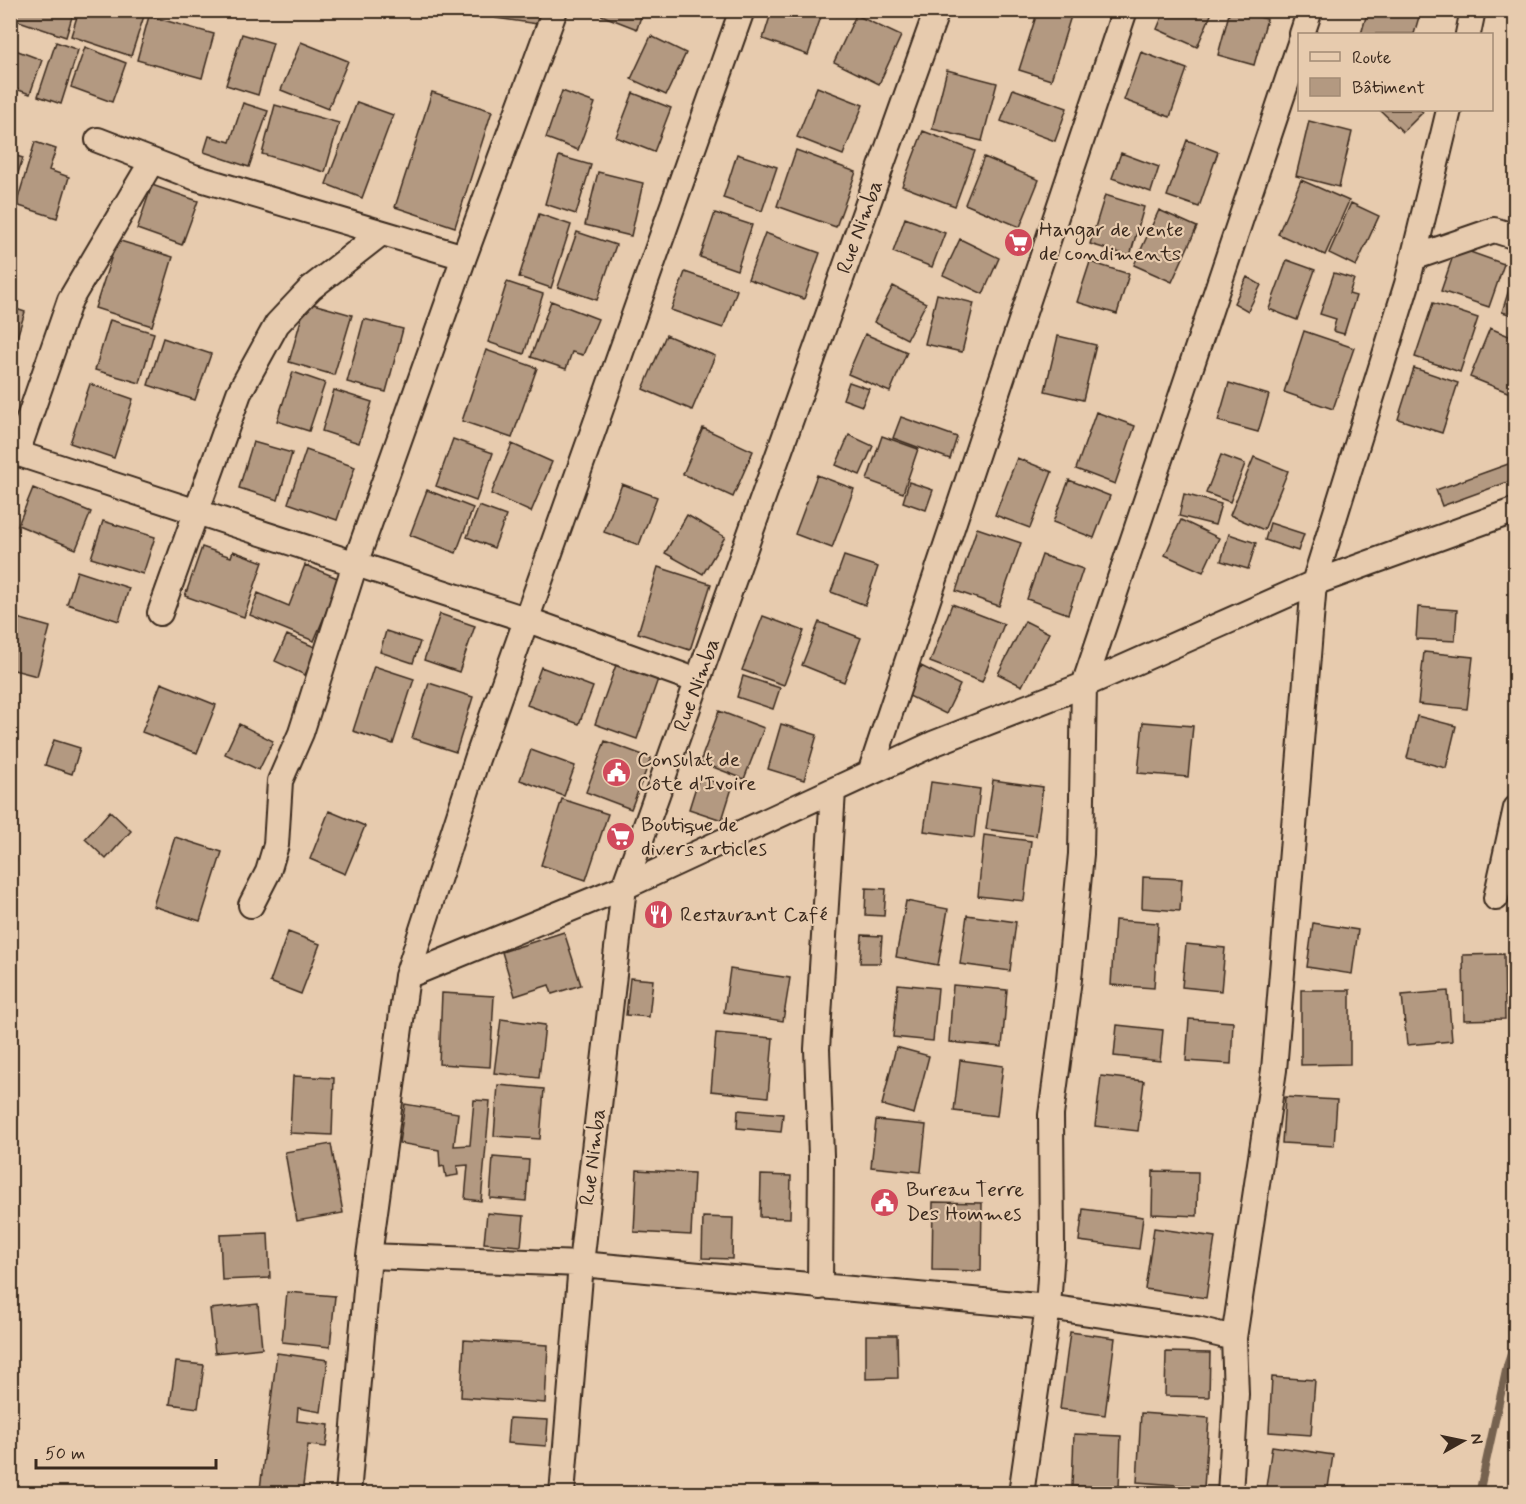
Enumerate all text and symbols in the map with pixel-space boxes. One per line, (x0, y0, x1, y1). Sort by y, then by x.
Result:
legend (1298, 33, 1493, 111)
text: Route (1352, 46, 1391, 70)
text: Bâtiment (1352, 76, 1425, 100)
street label: Rue Nimba (830, 176, 890, 278)
place label: Hangar de vente de condiments (1039, 216, 1184, 268)
supermarket icon: Hangar de vente de condiments (1002, 226, 1034, 258)
street label: Rue Nimba (667, 634, 727, 736)
place label: Consulat de Côte d'Ivoire (637, 746, 756, 798)
public building icon: Consulat de Côte d'Ivoire (600, 756, 632, 788)
place label: Boutique de divers articles (641, 811, 767, 863)
supermarket icon: Boutique de divers articles (604, 821, 636, 853)
restaurant icon: Restaurant Café (643, 899, 675, 931)
place label: Restaurant Café (680, 901, 828, 929)
street label: Rue Nimba (573, 1107, 613, 1207)
place label: Bureau Terre Des Hommes (906, 1176, 1024, 1228)
public building icon: Bureau Terre Des Hommes (869, 1186, 901, 1218)
north arrow (1433, 1411, 1493, 1471)
scale bar (36, 1432, 216, 1470)
text: N (1465, 1432, 1488, 1446)
text: 50 m (45, 1442, 85, 1466)

